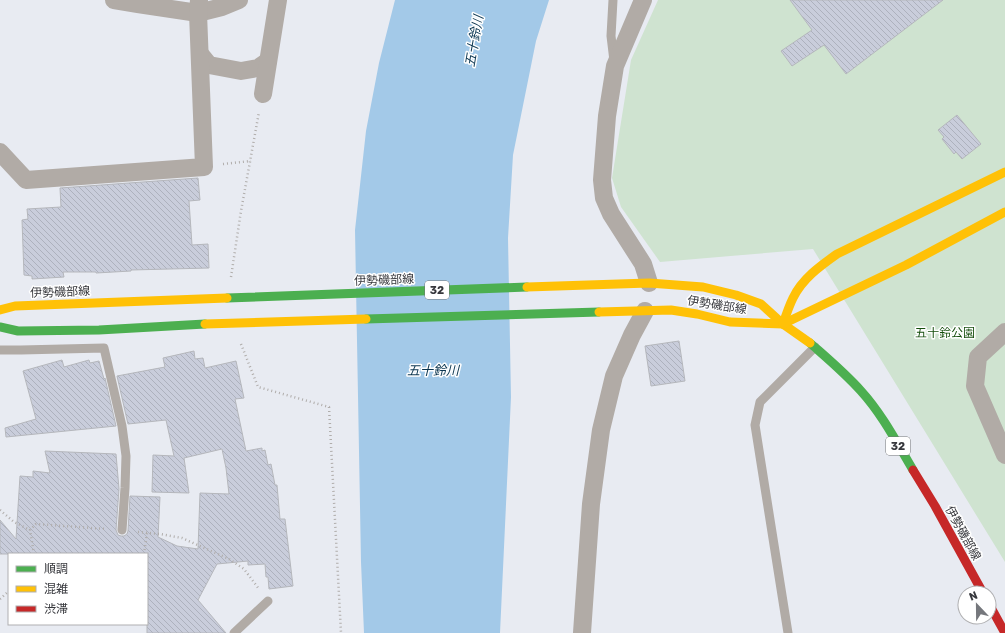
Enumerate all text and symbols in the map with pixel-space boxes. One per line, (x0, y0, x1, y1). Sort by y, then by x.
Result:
water label: 五十鈴川 (462, 12, 486, 68)
street label: 伊勢磯部線 (354, 272, 414, 288)
road number: 32 (425, 281, 449, 299)
street label: 伊勢磯部線 (30, 284, 90, 300)
street label: 伊勢磯部線 (686, 293, 748, 317)
park label: 五十鈴公園 (915, 326, 975, 340)
water label: 五十鈴川 (407, 363, 461, 378)
road number: 32 (886, 437, 910, 455)
street label: 伊勢磯部線 (942, 503, 984, 563)
legend (8, 553, 148, 625)
text: 順調 (44, 562, 68, 576)
text: 混雑 (44, 582, 68, 596)
north arrow (957, 585, 997, 625)
text: N (967, 589, 980, 604)
text: 渋滞 (44, 602, 68, 616)

